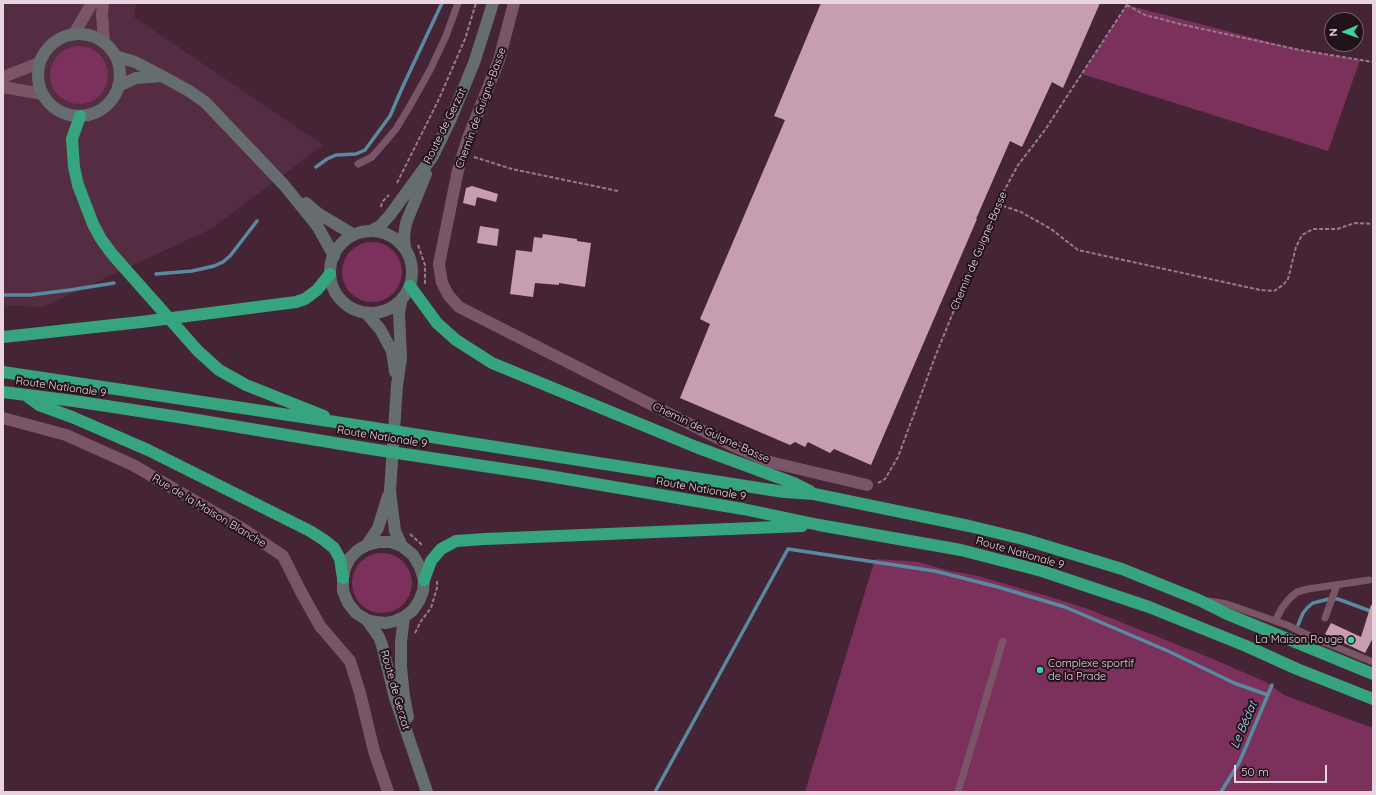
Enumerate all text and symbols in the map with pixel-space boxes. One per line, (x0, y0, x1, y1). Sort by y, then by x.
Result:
north arrow (1324, 12, 1364, 52)
text: N (1326, 28, 1340, 37)
street label: Chemin de Guigne-Basse (453, 46, 509, 170)
street label: Route de Gerzat (421, 86, 469, 166)
street label: Chemin de Guigne-Basse (948, 190, 1010, 312)
street label: Route Nationale 9 (15, 374, 107, 400)
street label: Chemin de Guigne-Basse (650, 400, 772, 466)
street label: Route Nationale 9 (336, 423, 428, 451)
street label: Rue de la Maison Blanche (149, 472, 269, 550)
street label: Route Nationale 9 (655, 475, 747, 503)
street label: Route Nationale 9 (974, 534, 1066, 572)
place label: La Maison Rouge (1255, 633, 1343, 647)
marker: La Maison Rouge (1346, 635, 1356, 645)
street label: Route de Gerzat (377, 648, 413, 732)
place label: Complexe sportif de la Prade (1048, 657, 1134, 683)
marker: Complexe sportif de la Prade (1035, 665, 1045, 675)
water label: Le Bédat (1228, 699, 1260, 751)
scale bar (1236, 757, 1329, 783)
text: 50 m (1241, 764, 1269, 779)

